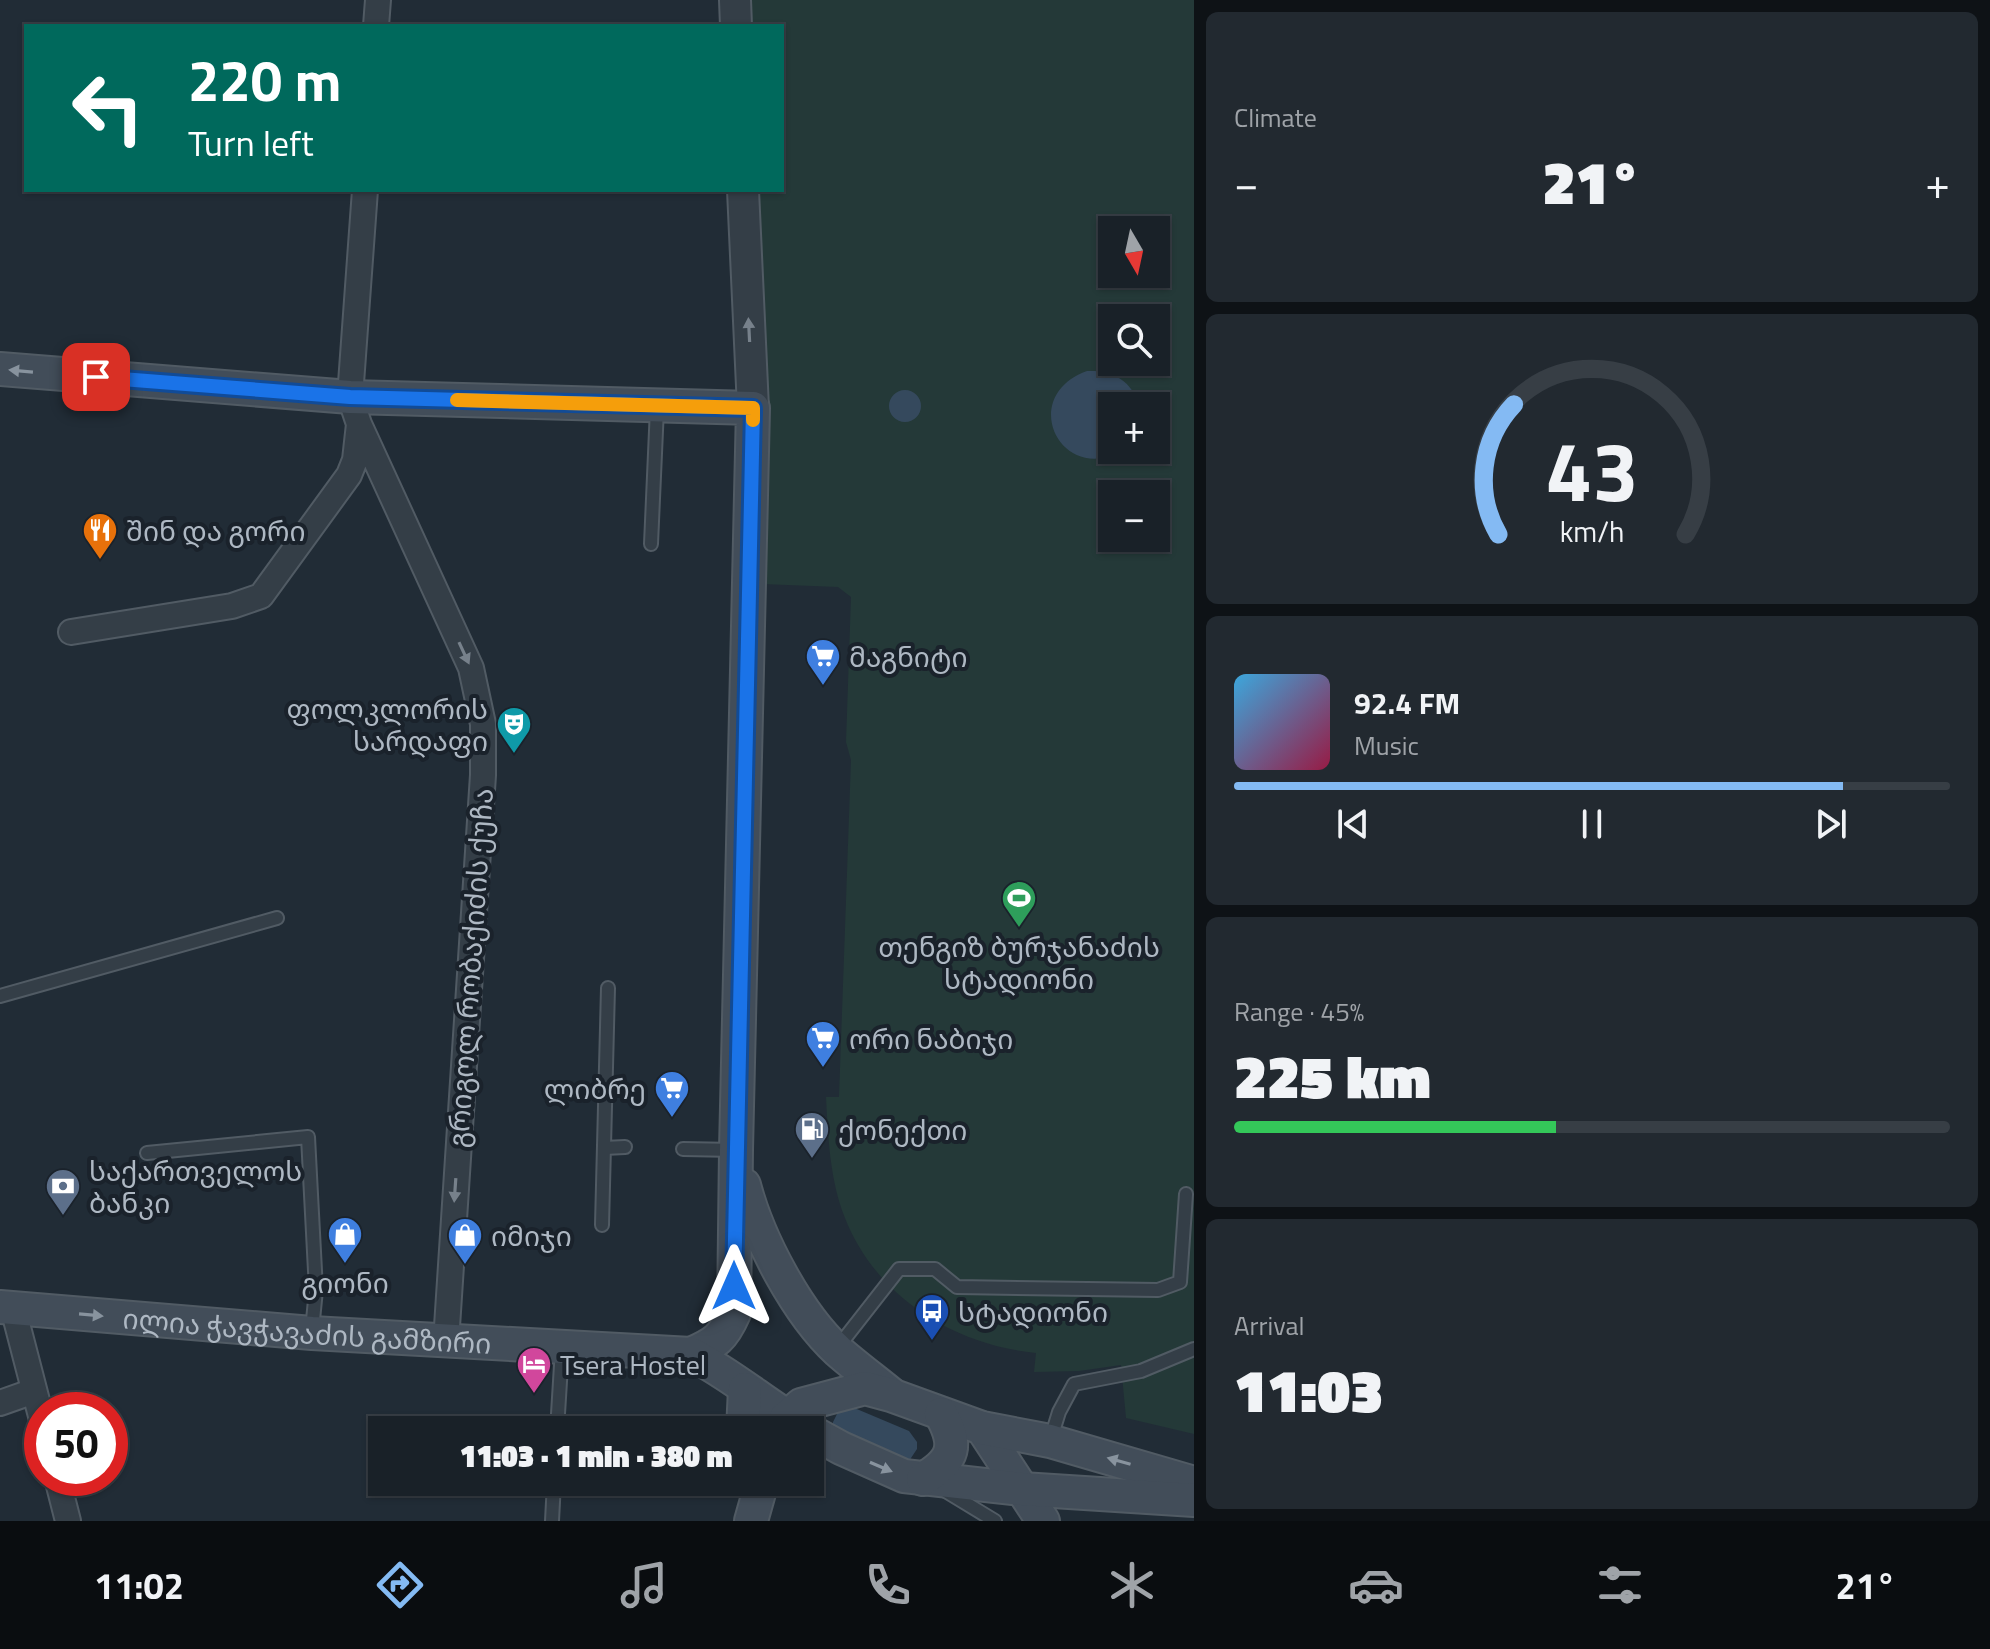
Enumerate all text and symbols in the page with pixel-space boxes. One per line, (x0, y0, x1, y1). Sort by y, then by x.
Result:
text: 220 m (188, 38, 341, 123)
icon: left (56, 56, 160, 160)
text: Climate (1234, 98, 1317, 137)
text: Turn left (188, 115, 314, 170)
text: 21° (1543, 136, 1642, 227)
text: − (1234, 149, 1259, 216)
text: + (1925, 149, 1950, 216)
north arrow (1098, 216, 1170, 288)
map controls (1098, 216, 1170, 552)
button: search (1098, 304, 1170, 376)
one-way arrow (743, 317, 756, 342)
pin (62, 343, 130, 411)
icon: arrive (74, 355, 118, 399)
one-way arrow (8, 364, 33, 377)
button: + (1098, 392, 1170, 464)
text: 43 (1545, 406, 1639, 532)
button: − (1098, 480, 1170, 552)
place label: შინ და გორი (126, 509, 305, 552)
text: km/h (1560, 510, 1624, 553)
restaurant icon: შინ და გორი (81, 511, 119, 561)
place label: მაგნიტი (849, 635, 967, 678)
supermarket icon: მაგნიტი (804, 637, 842, 687)
one-way arrow (457, 642, 471, 665)
text: 92.4 FM (1354, 680, 1460, 726)
place label: ფოლკლორის სარდაფი (287, 687, 488, 762)
theatre icon: ფოლკლორის სარდაფი (495, 705, 533, 755)
text: Music (1354, 726, 1419, 765)
street label: გრიგოლ რობაქიძის ქუჩა (436, 787, 504, 1149)
icon: previous (1331, 802, 1375, 846)
icon: pause (1570, 802, 1614, 846)
icon: next (1809, 802, 1853, 846)
sports icon: თენგიზ ბურჯანაძის სტადიონი (1000, 879, 1038, 929)
place label: თენგიზ ბურჯანაძის სტადიონი (878, 925, 1160, 1000)
text: Range · 45% (1234, 992, 1364, 1031)
place label: ორი ნაბიჯი (849, 1017, 1013, 1060)
supermarket icon: ორი ნაბიჯი (804, 1019, 842, 1069)
text: 225 km (1234, 1030, 1431, 1121)
place label: ლიბრე (544, 1067, 646, 1110)
supermarket icon: ლიბრე (653, 1069, 691, 1119)
place label: ქონექთი (838, 1108, 967, 1151)
fuel station icon: ქონექთი (793, 1110, 831, 1160)
place label: საქართველოს ბანკი (89, 1149, 302, 1224)
bank icon: საქართველოს ბანკი (44, 1167, 82, 1217)
one-way arrow (448, 1178, 461, 1203)
place label: იმიჯი (491, 1214, 572, 1257)
shop icon: გიონი (326, 1215, 364, 1265)
shop icon: იმიჯი (446, 1216, 484, 1266)
position arrow (692, 1244, 776, 1328)
place label: გიონი (301, 1261, 389, 1304)
place label: სტადიონი (958, 1290, 1108, 1333)
bus stop icon: სტადიონი (913, 1292, 951, 1342)
street label: ილია ჭავჭავაძის გამზირი (121, 1296, 493, 1364)
text: Arrival (1234, 1306, 1305, 1345)
one-way arrow (78, 1309, 103, 1322)
place label: Tsera Hostel (560, 1343, 706, 1386)
text: 11:03 (1234, 1344, 1383, 1435)
hotel icon: Tsera Hostel (515, 1345, 553, 1395)
speed limit sign: 50 (24, 1392, 128, 1496)
text: 11:03 · 1 min · 380 m (460, 1433, 732, 1479)
one-way arrow (1107, 1455, 1132, 1467)
one-way arrow (870, 1460, 893, 1473)
icon: directions (372, 1557, 428, 1613)
icon: music (616, 1557, 672, 1613)
icon: phone (860, 1557, 916, 1613)
icon: climate (1104, 1557, 1160, 1613)
icon: car (1348, 1557, 1404, 1613)
icon: filters (1592, 1557, 1648, 1613)
text: 11:02 (94, 1558, 184, 1613)
text: 21° (1836, 1558, 1896, 1613)

